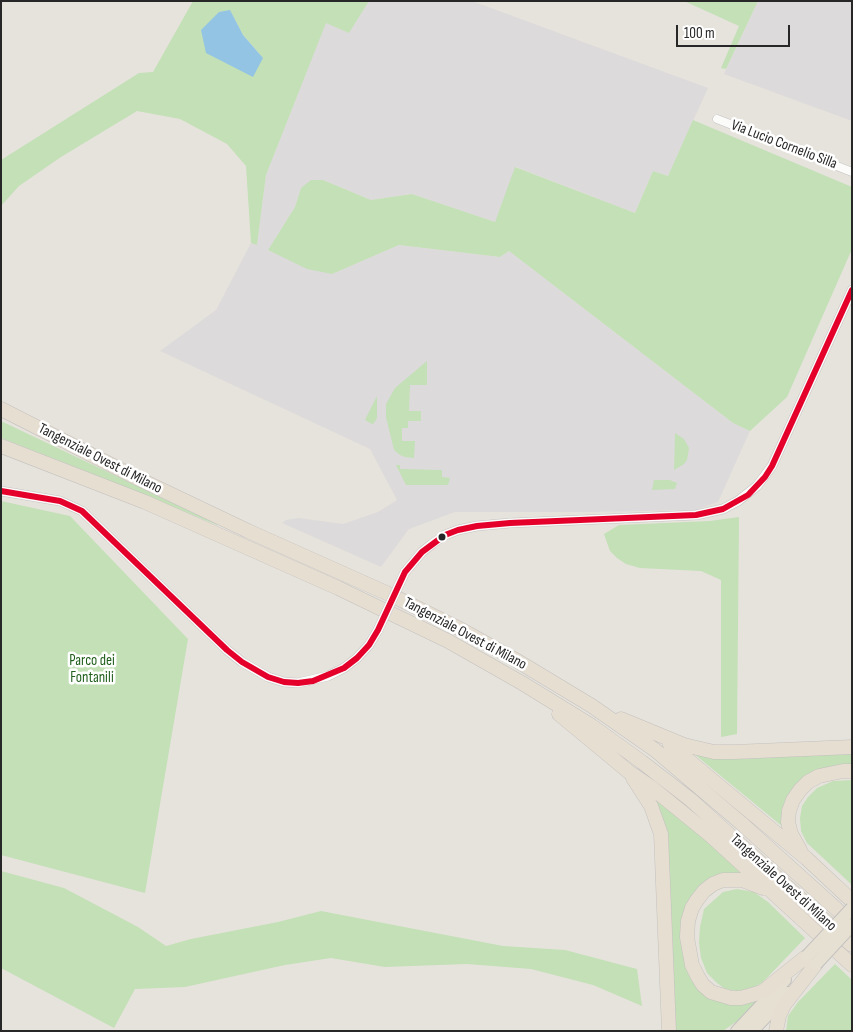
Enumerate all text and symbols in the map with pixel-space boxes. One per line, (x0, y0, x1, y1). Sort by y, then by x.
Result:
scale bar (678, 15, 792, 47)
text: 100 m (684, 24, 715, 43)
street label: Via Lucio Cornelio Silla (728, 117, 840, 173)
street label: Tangenziale Ovest di Milano (35, 420, 165, 498)
unlabelled marker (437, 532, 447, 542)
street label: Tangenziale Ovest di Milano (400, 594, 530, 674)
park label: Parco dei Fontanili (69, 652, 115, 687)
street label: Tangenziale Ovest di Milano (726, 831, 840, 935)

